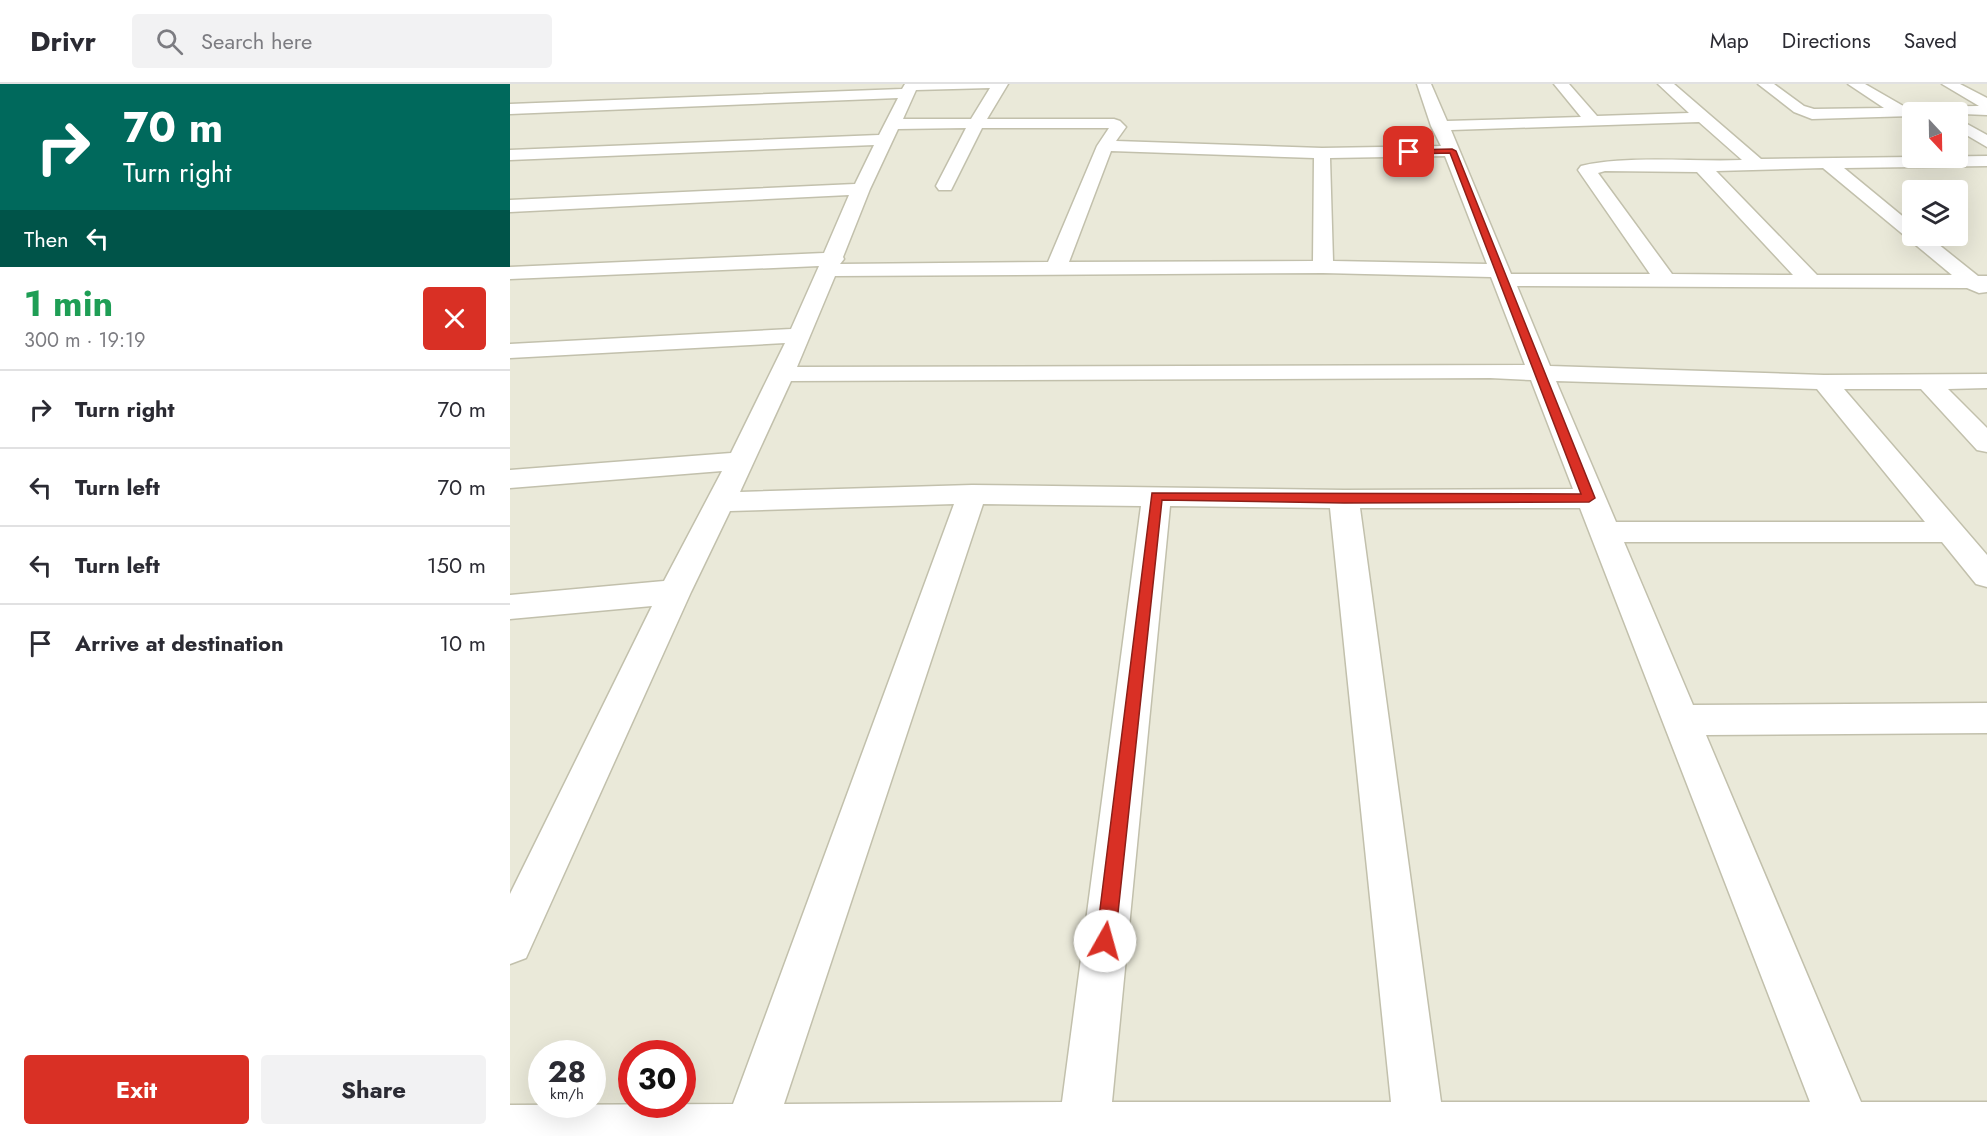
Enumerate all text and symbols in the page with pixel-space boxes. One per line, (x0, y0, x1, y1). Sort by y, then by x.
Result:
search box (132, 14, 552, 68)
text: Drivr (30, 21, 96, 62)
icon: search (153, 25, 186, 58)
text: Search here (201, 25, 312, 57)
text: Map (1710, 26, 1749, 56)
text: Directions (1782, 26, 1871, 56)
text: Saved (1904, 26, 1957, 56)
text: 70 m (123, 97, 223, 158)
north arrow (1902, 102, 1968, 168)
map controls (1902, 102, 1968, 246)
icon: right (24, 108, 102, 186)
pin (1383, 126, 1434, 177)
icon: arrive (1392, 135, 1425, 168)
text: Turn right (123, 153, 231, 192)
button: layers (1902, 180, 1968, 246)
icon: left (81, 222, 114, 255)
text: Then (24, 223, 69, 255)
text: 1 min (24, 277, 113, 329)
button: close (423, 287, 486, 350)
text: 300 m · 19:19 (24, 326, 146, 355)
icon: right (24, 393, 57, 426)
text: Turn right (75, 393, 175, 425)
text: 70 m (437, 393, 486, 425)
icon: left (24, 471, 57, 504)
text: Turn left (75, 471, 160, 503)
text: 70 m (437, 471, 486, 503)
icon: left (24, 549, 57, 582)
text: Turn left (75, 549, 160, 581)
text: 150 m (427, 549, 486, 581)
icon: arrive (24, 627, 57, 660)
text: Arrive at destination (75, 627, 284, 659)
text: 10 m (439, 627, 486, 659)
position arrow (1073, 909, 1137, 973)
speed limit sign: 30 (618, 1040, 696, 1118)
text: 28 (548, 1050, 586, 1093)
button: Exit (24, 1055, 249, 1124)
button: Share (261, 1055, 486, 1124)
text: km/h (550, 1083, 584, 1105)

